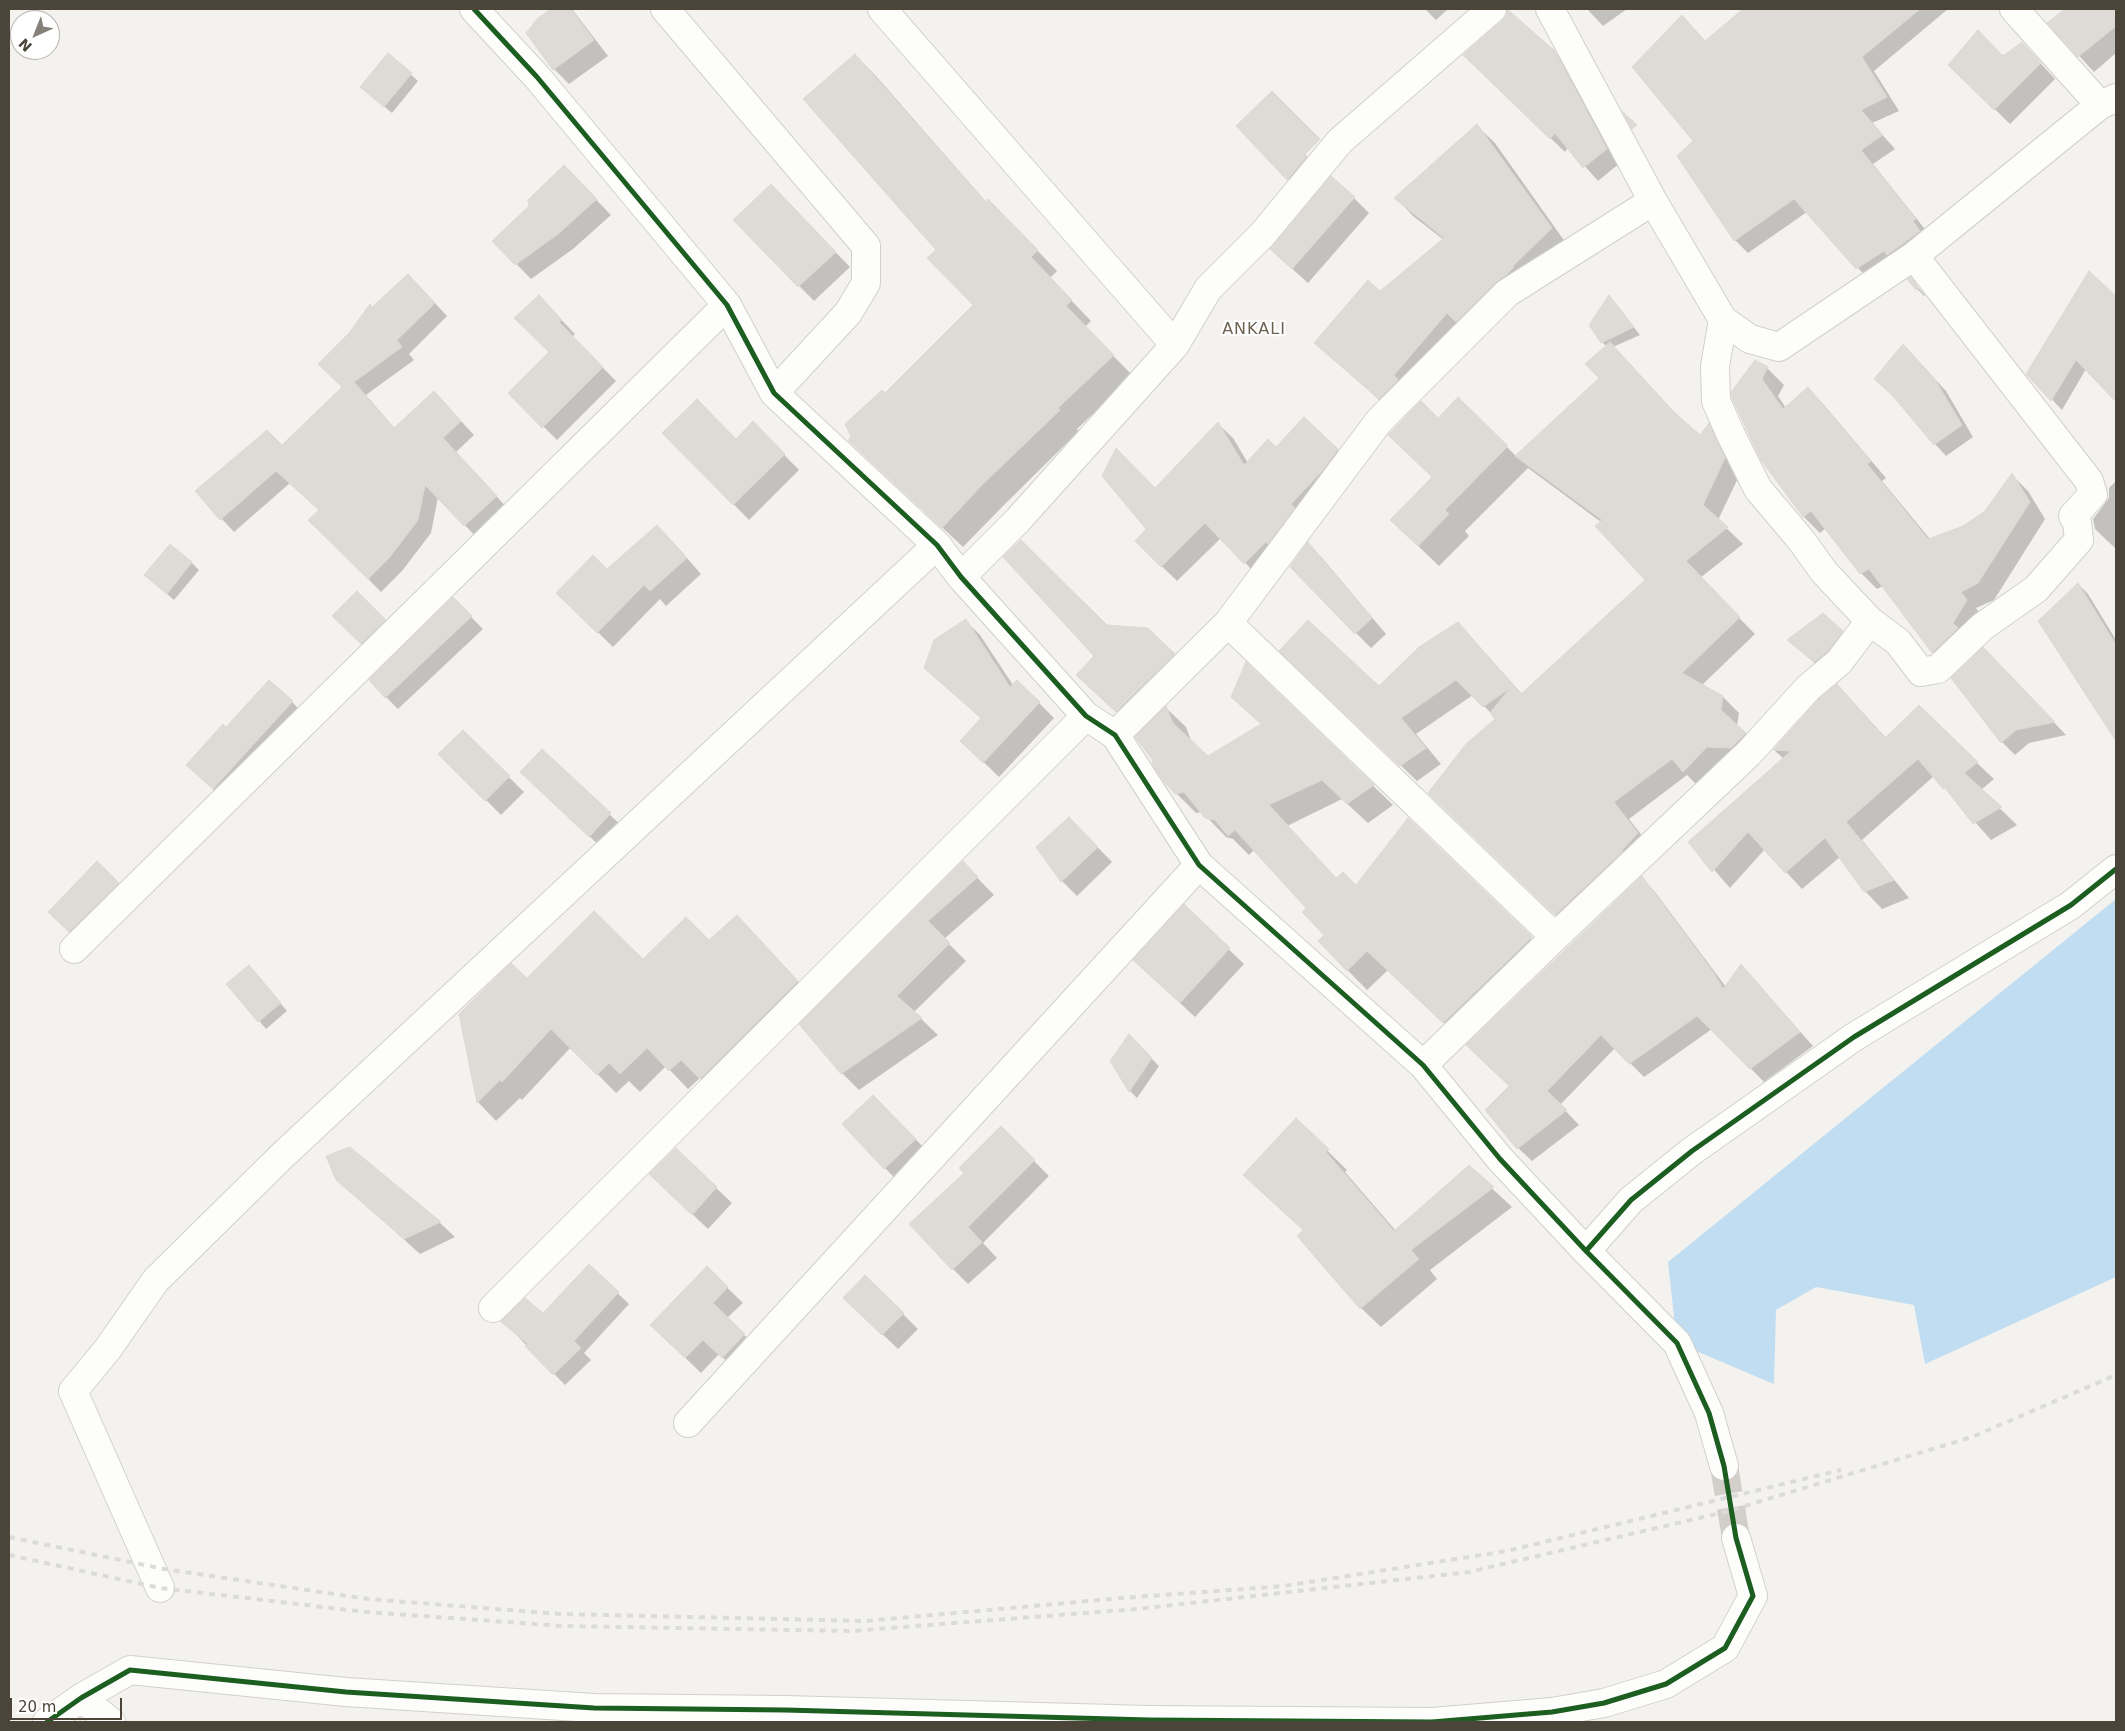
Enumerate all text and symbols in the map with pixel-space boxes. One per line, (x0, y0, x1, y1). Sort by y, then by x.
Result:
north arrow (10, 10, 60, 60)
text: N (16, 35, 35, 55)
district label: ANKALI (1221, 320, 1287, 340)
scale bar (12, 1688, 125, 1720)
text: 20 m (18, 1698, 56, 1716)

